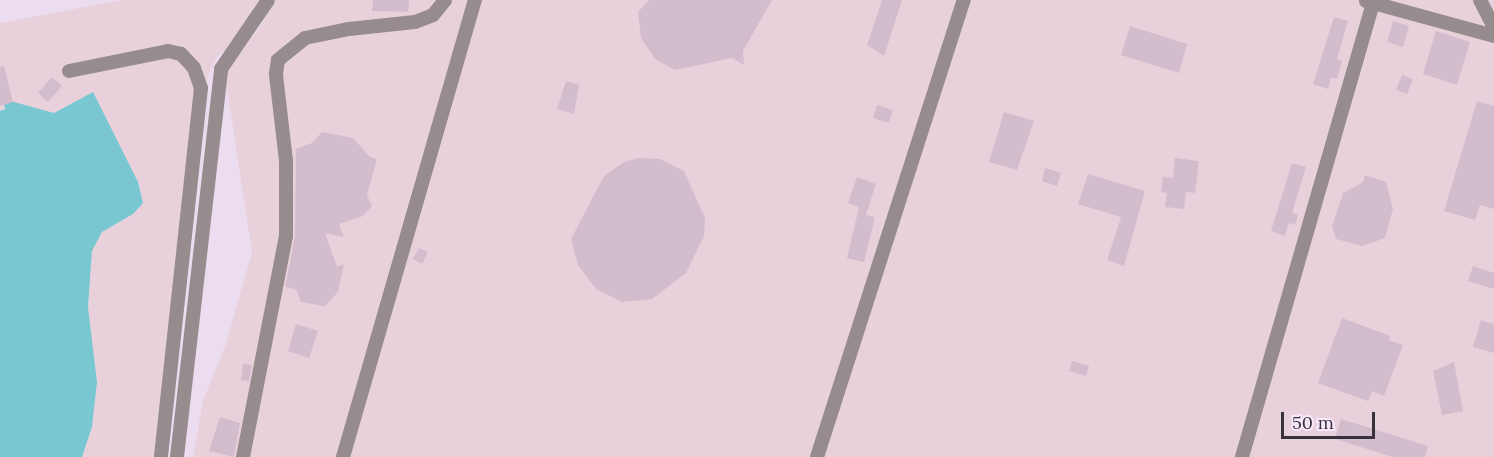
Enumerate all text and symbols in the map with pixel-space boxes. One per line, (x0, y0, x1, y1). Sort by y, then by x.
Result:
scale bar (1284, 400, 1378, 438)
text: 50 m (1292, 411, 1334, 434)

